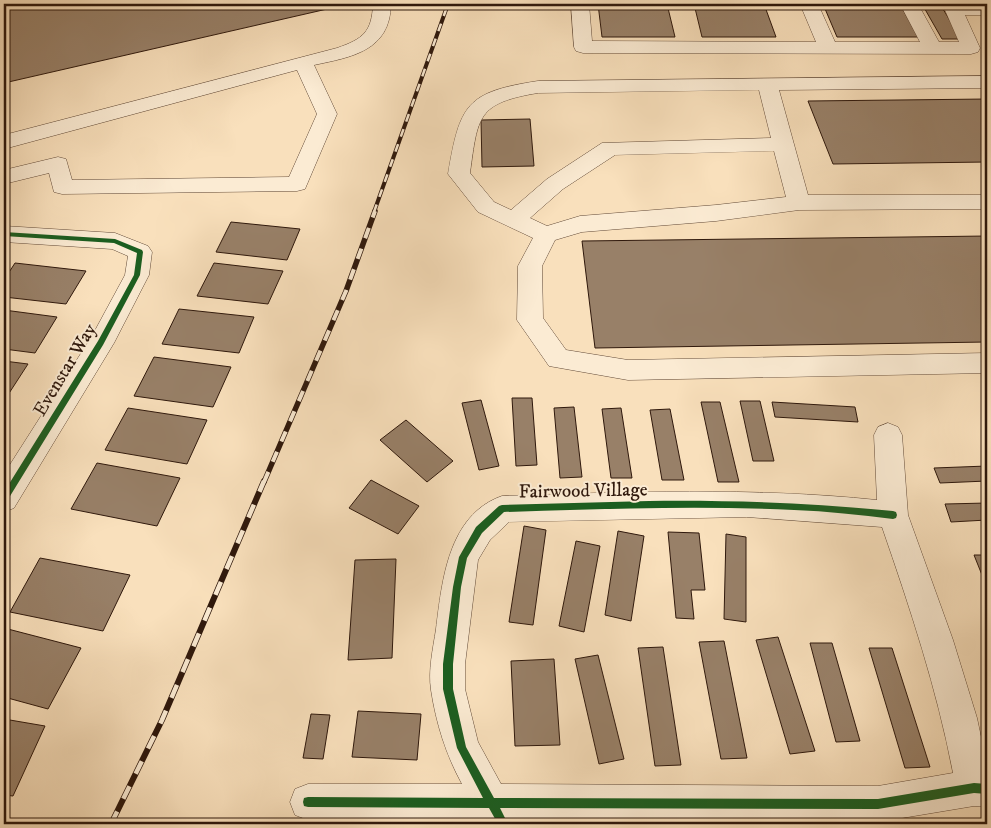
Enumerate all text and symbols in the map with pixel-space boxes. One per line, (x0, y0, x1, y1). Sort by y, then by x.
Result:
street label: Evenstar Way (28, 319, 102, 421)
street label: Fairwood Village (518, 478, 648, 504)

